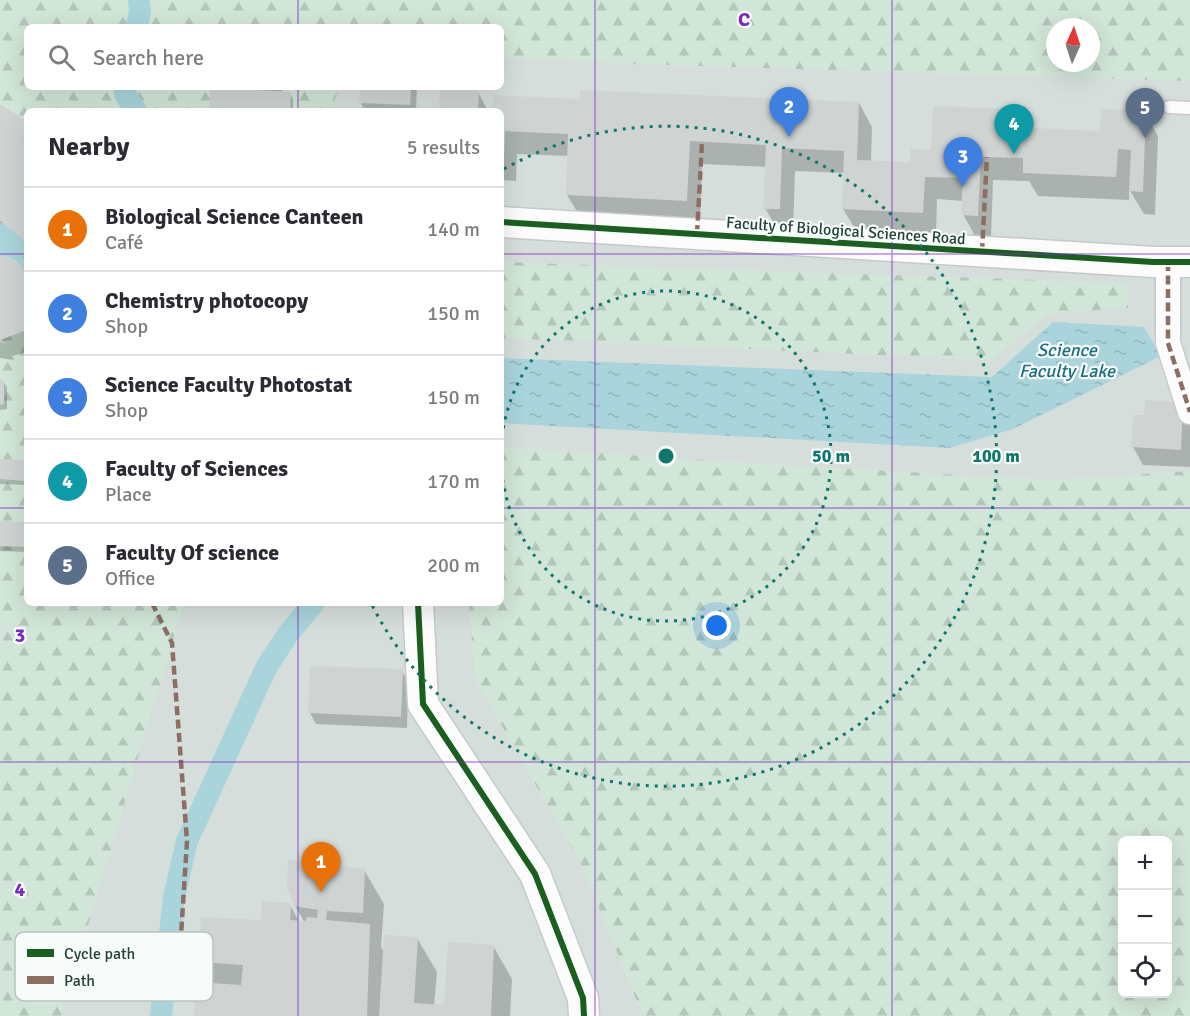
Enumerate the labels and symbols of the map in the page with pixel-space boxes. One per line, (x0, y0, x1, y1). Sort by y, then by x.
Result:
text: C (738, 7, 750, 32)
north arrow (1046, 18, 1100, 72)
pin: 2 (770, 88, 808, 137)
pin: 5 (1126, 88, 1164, 138)
pin: 4 (994, 104, 1034, 154)
pin: 3 (944, 138, 982, 187)
street label: Faculty of Biological Sciences Road (726, 213, 966, 249)
water label: Science Faculty Lake (1019, 339, 1116, 382)
text: 50 m (812, 445, 850, 467)
text: 100 m (972, 445, 1020, 467)
centre of rings (656, 446, 676, 466)
your location (702, 611, 731, 640)
text: 3 (15, 623, 25, 648)
pin: 1 (302, 842, 340, 892)
text: 4 (15, 877, 26, 902)
legend (15, 932, 213, 1001)
text: Cycle path (64, 944, 135, 964)
text: Path (64, 971, 95, 991)

